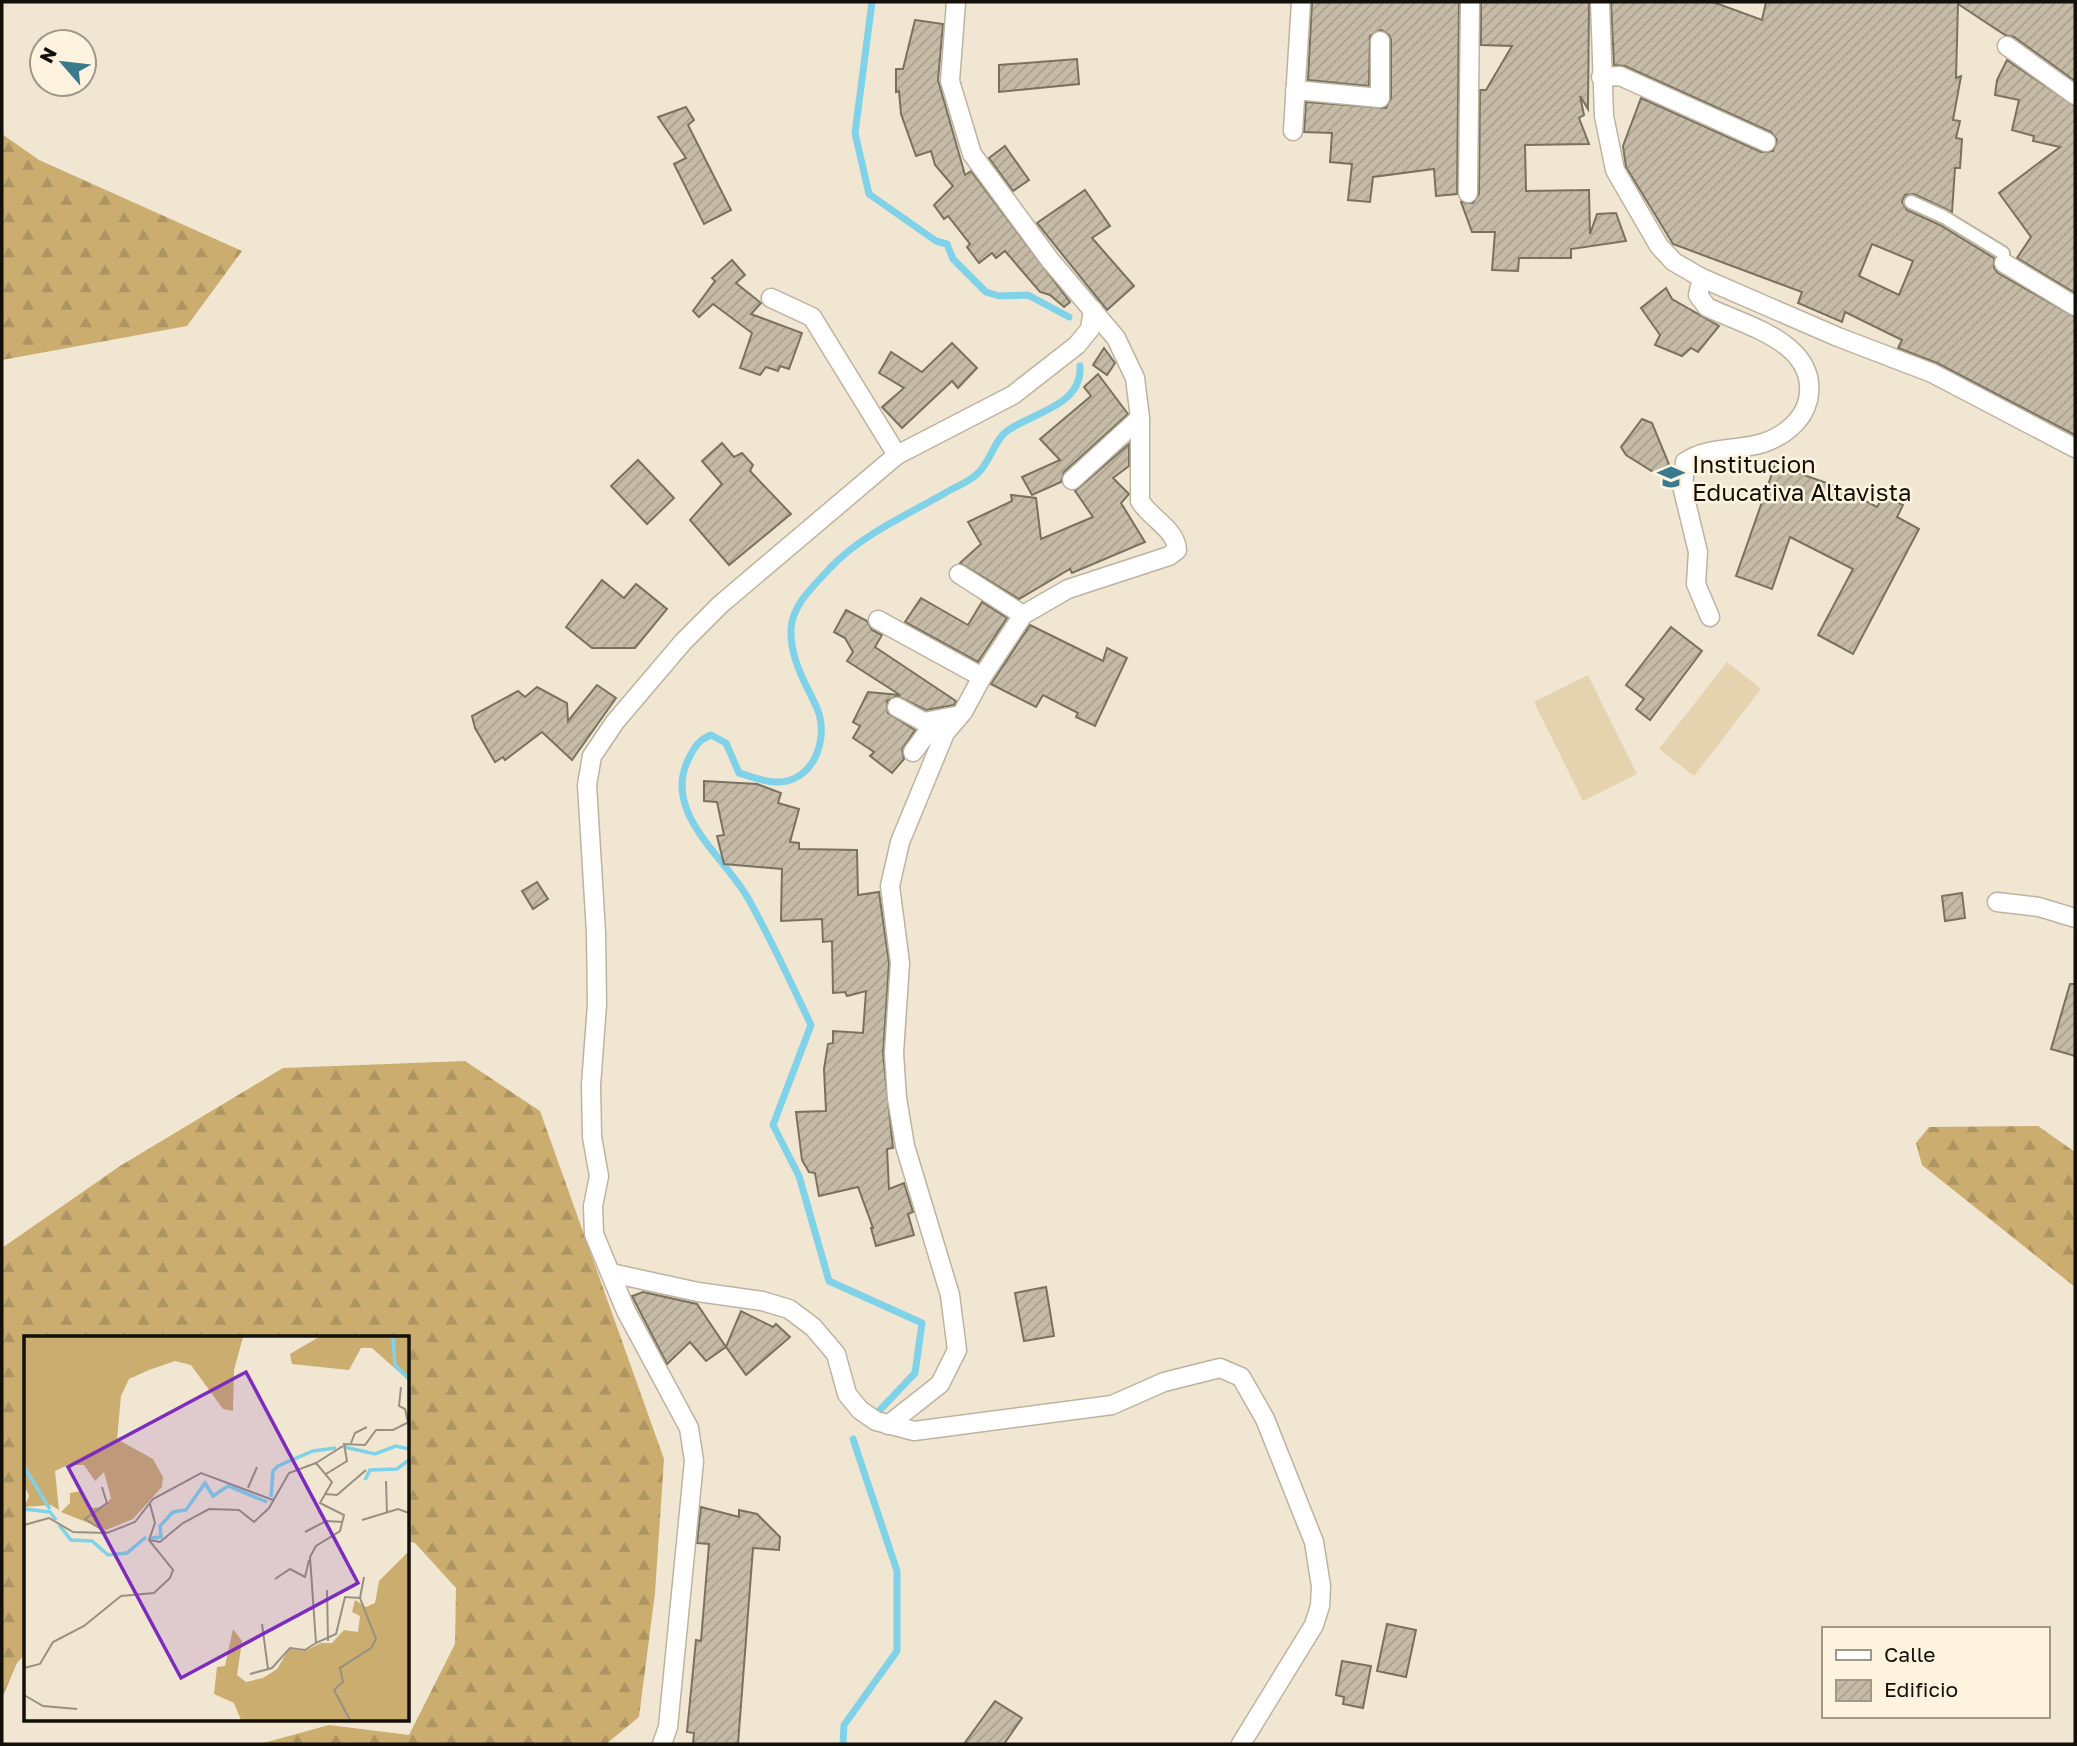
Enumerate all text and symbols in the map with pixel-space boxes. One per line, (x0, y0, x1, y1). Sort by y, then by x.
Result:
north arrow (28, 28, 98, 98)
text: N (34, 43, 61, 67)
place label: Institucion Educativa Altavista (1692, 449, 1912, 506)
school or university icon: Institucion Educativa Altavista (1656, 462, 1686, 492)
inset map (24, 1336, 410, 1722)
legend (1822, 1627, 2049, 1718)
text: Calle (1884, 1641, 1936, 1667)
text: Edificio (1884, 1676, 1958, 1702)

